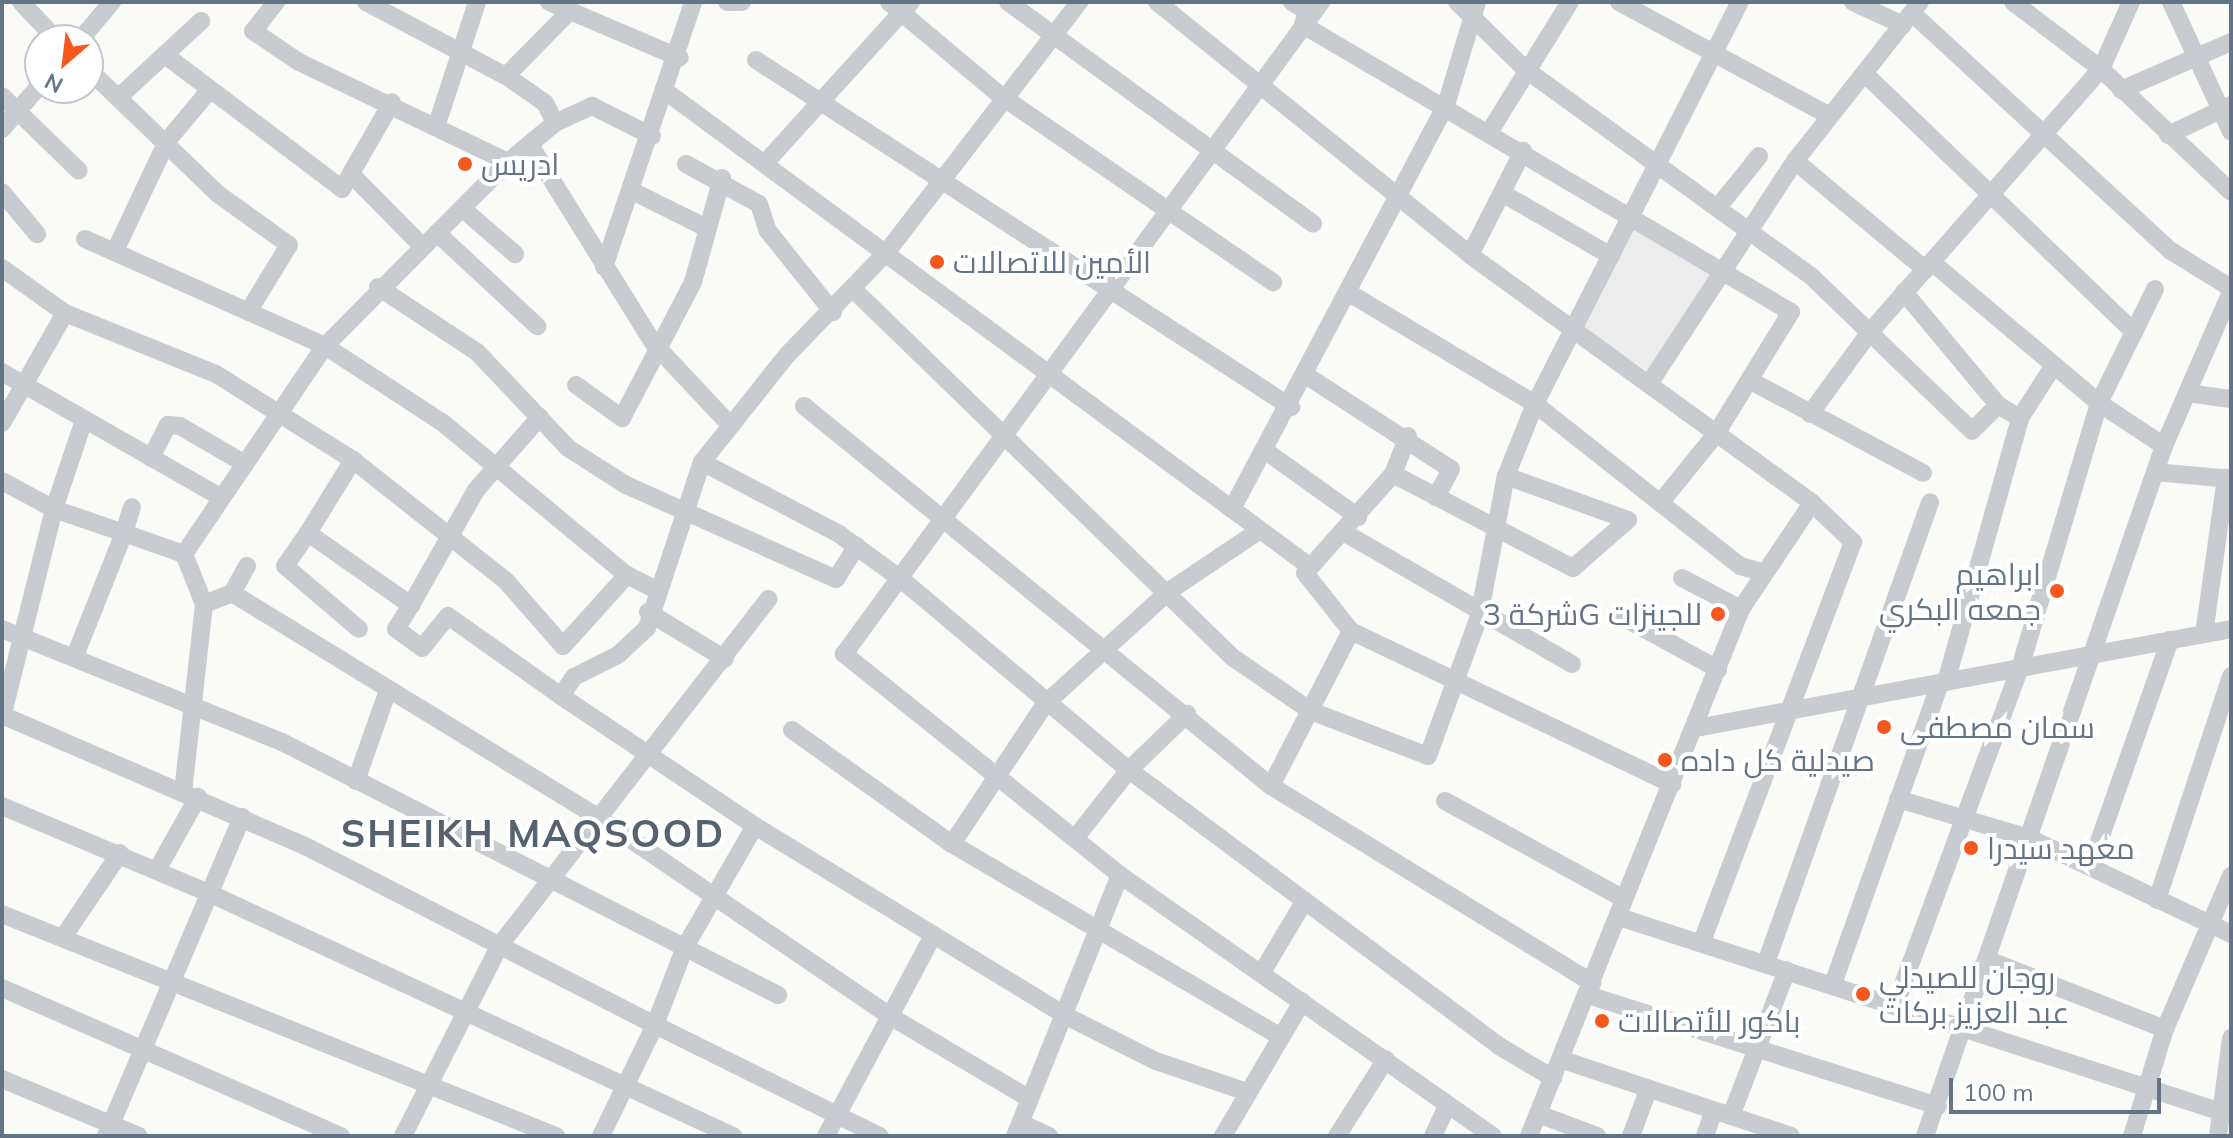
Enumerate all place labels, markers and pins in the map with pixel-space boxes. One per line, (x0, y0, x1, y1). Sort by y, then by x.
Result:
place label: ادريس (481, 146, 559, 182)
marker: ادريس (456, 155, 474, 173)
place label: الأمين للاتصالات (953, 244, 1151, 280)
marker: الأمين للاتصالات (928, 253, 946, 271)
place label: ابراهيم جمعه البكري (1879, 556, 2041, 626)
marker: ابراهيم جمعه البكري (2048, 582, 2066, 600)
place label: شركة 3G للجينزات (1483, 596, 1702, 632)
marker: شركة 3G للجينزات (1709, 605, 1727, 623)
place label: سمان مصطفى (1900, 709, 2095, 745)
marker: سمان مصطفى (1875, 718, 1893, 736)
place label: صيدلية كل داده (1681, 742, 1875, 778)
marker: صيدلية كل داده (1656, 751, 1674, 769)
place label: معهد سيدرا (1987, 830, 2135, 866)
marker: معهد سيدرا (1962, 839, 1980, 857)
place label: روجان للصيدلي عبد العزيز بركات (1879, 959, 2069, 1030)
marker: روجان للصيدلي عبد العزيز بركات (1854, 985, 1872, 1003)
place label: باكور للأتصالات (1618, 1003, 1801, 1039)
marker: باكور للأتصالات (1593, 1012, 1611, 1030)

